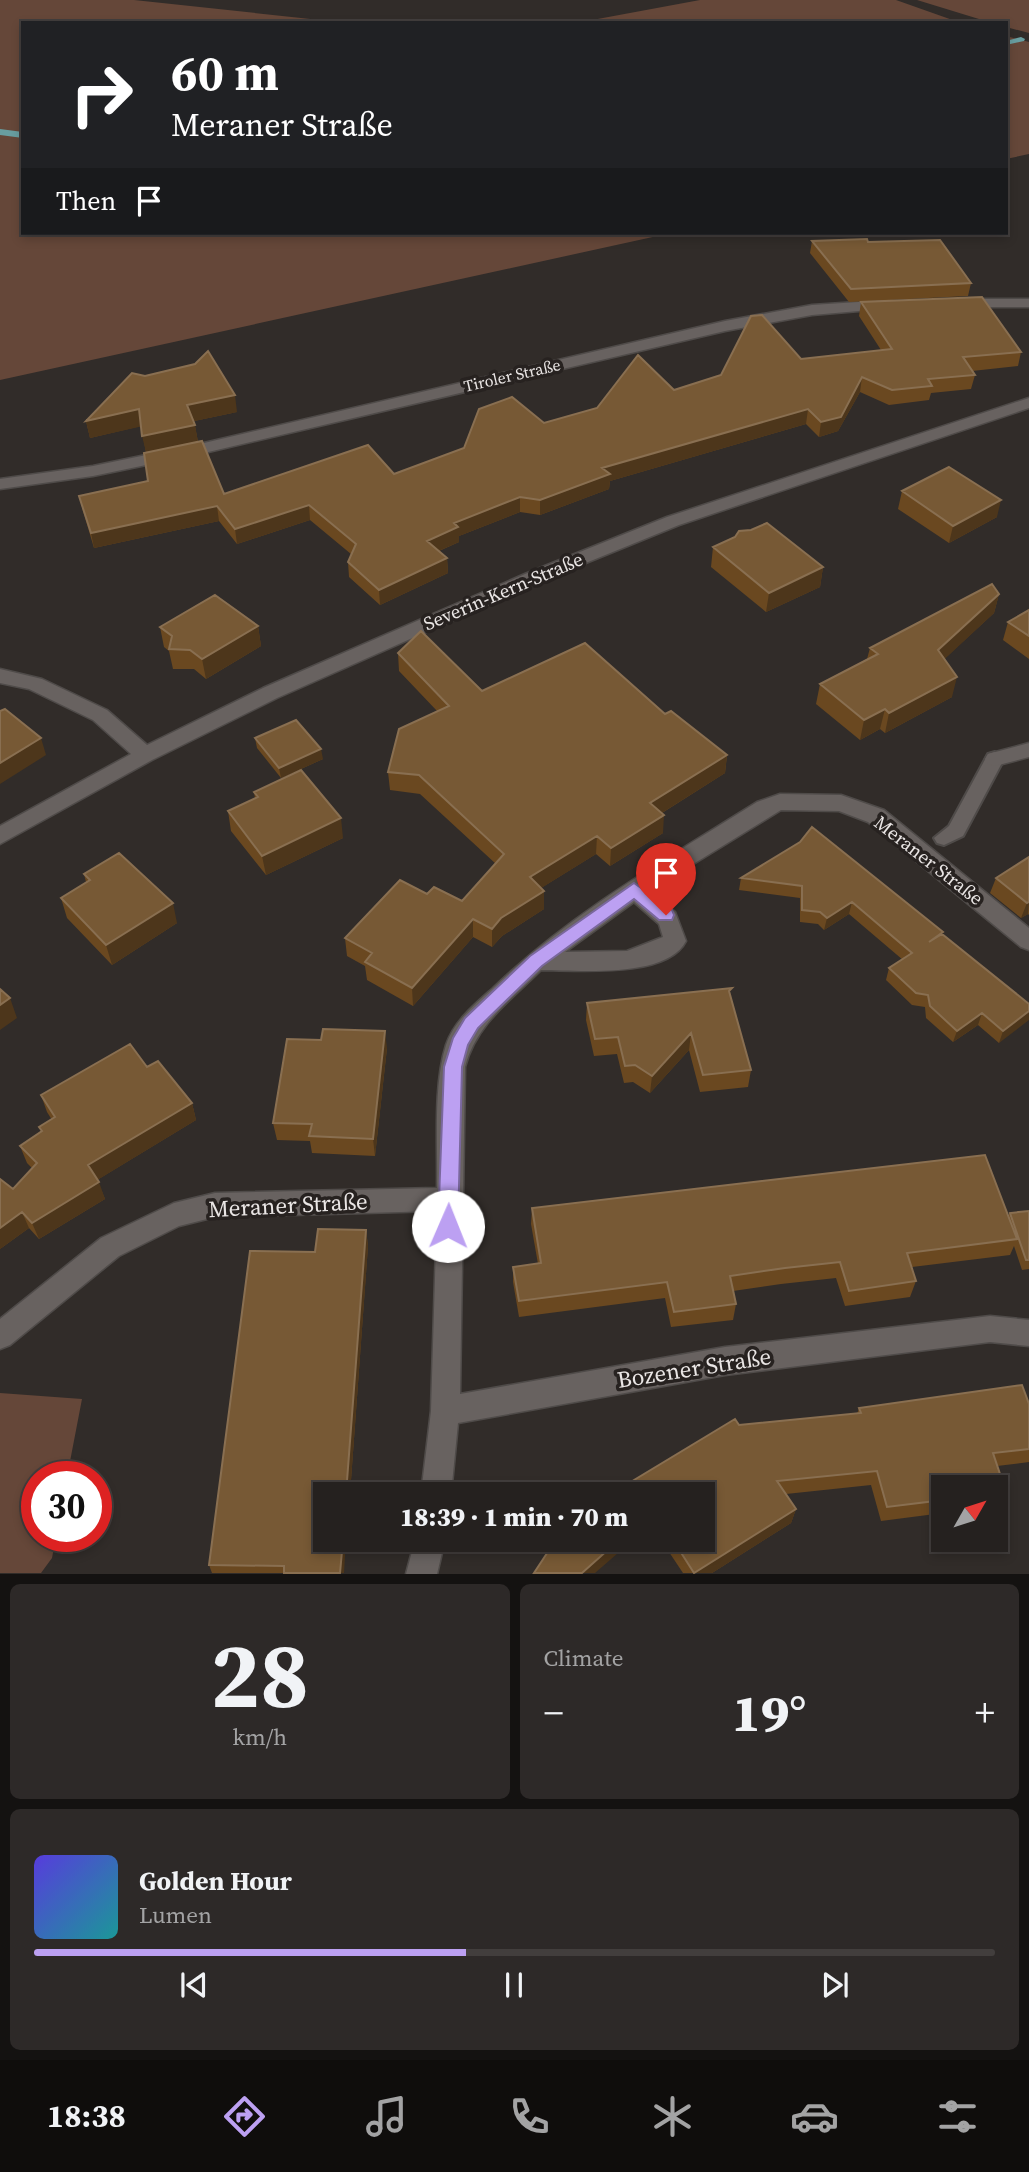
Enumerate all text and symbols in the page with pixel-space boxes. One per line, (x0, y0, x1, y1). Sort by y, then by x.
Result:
text: 60 m (171, 39, 279, 106)
icon: right (56, 49, 147, 140)
text: Meraner Straße (171, 103, 393, 147)
icon: arrive (130, 182, 168, 220)
text: Then (56, 183, 116, 219)
street label: Tiroler Straße (461, 353, 563, 397)
street label: Severin-Kern-Straße (419, 546, 587, 636)
street label: Meraner Straße (869, 809, 989, 911)
pin (636, 843, 696, 915)
icon: arrive (647, 854, 685, 892)
street label: Meraner Straße (208, 1185, 368, 1225)
position arrow (411, 1189, 485, 1263)
street label: Bozener Straße (615, 1340, 773, 1396)
speed limit sign: 30 (21, 1461, 112, 1552)
north arrow (931, 1475, 1008, 1552)
map controls (931, 1475, 1008, 1552)
text: 18:39 · 1 min · 70 m (400, 1499, 628, 1535)
text: 28 (210, 1613, 309, 1737)
text: Climate (544, 1642, 623, 1674)
text: 19° (732, 1677, 806, 1748)
text: − (544, 1687, 564, 1739)
text: + (975, 1687, 995, 1739)
text: km/h (232, 1721, 287, 1753)
text: Golden Hour (139, 1863, 292, 1899)
text: Lumen (139, 1899, 212, 1931)
icon: previous (175, 1966, 213, 2004)
icon: pause (495, 1966, 533, 2004)
icon: next (816, 1966, 854, 2004)
icon: directions (220, 2092, 269, 2141)
icon: music (362, 2092, 411, 2141)
icon: phone (505, 2092, 554, 2141)
icon: climate (648, 2092, 697, 2141)
icon: car (790, 2092, 839, 2141)
icon: filters (933, 2092, 982, 2141)
text: 18:38 (47, 2094, 126, 2138)

